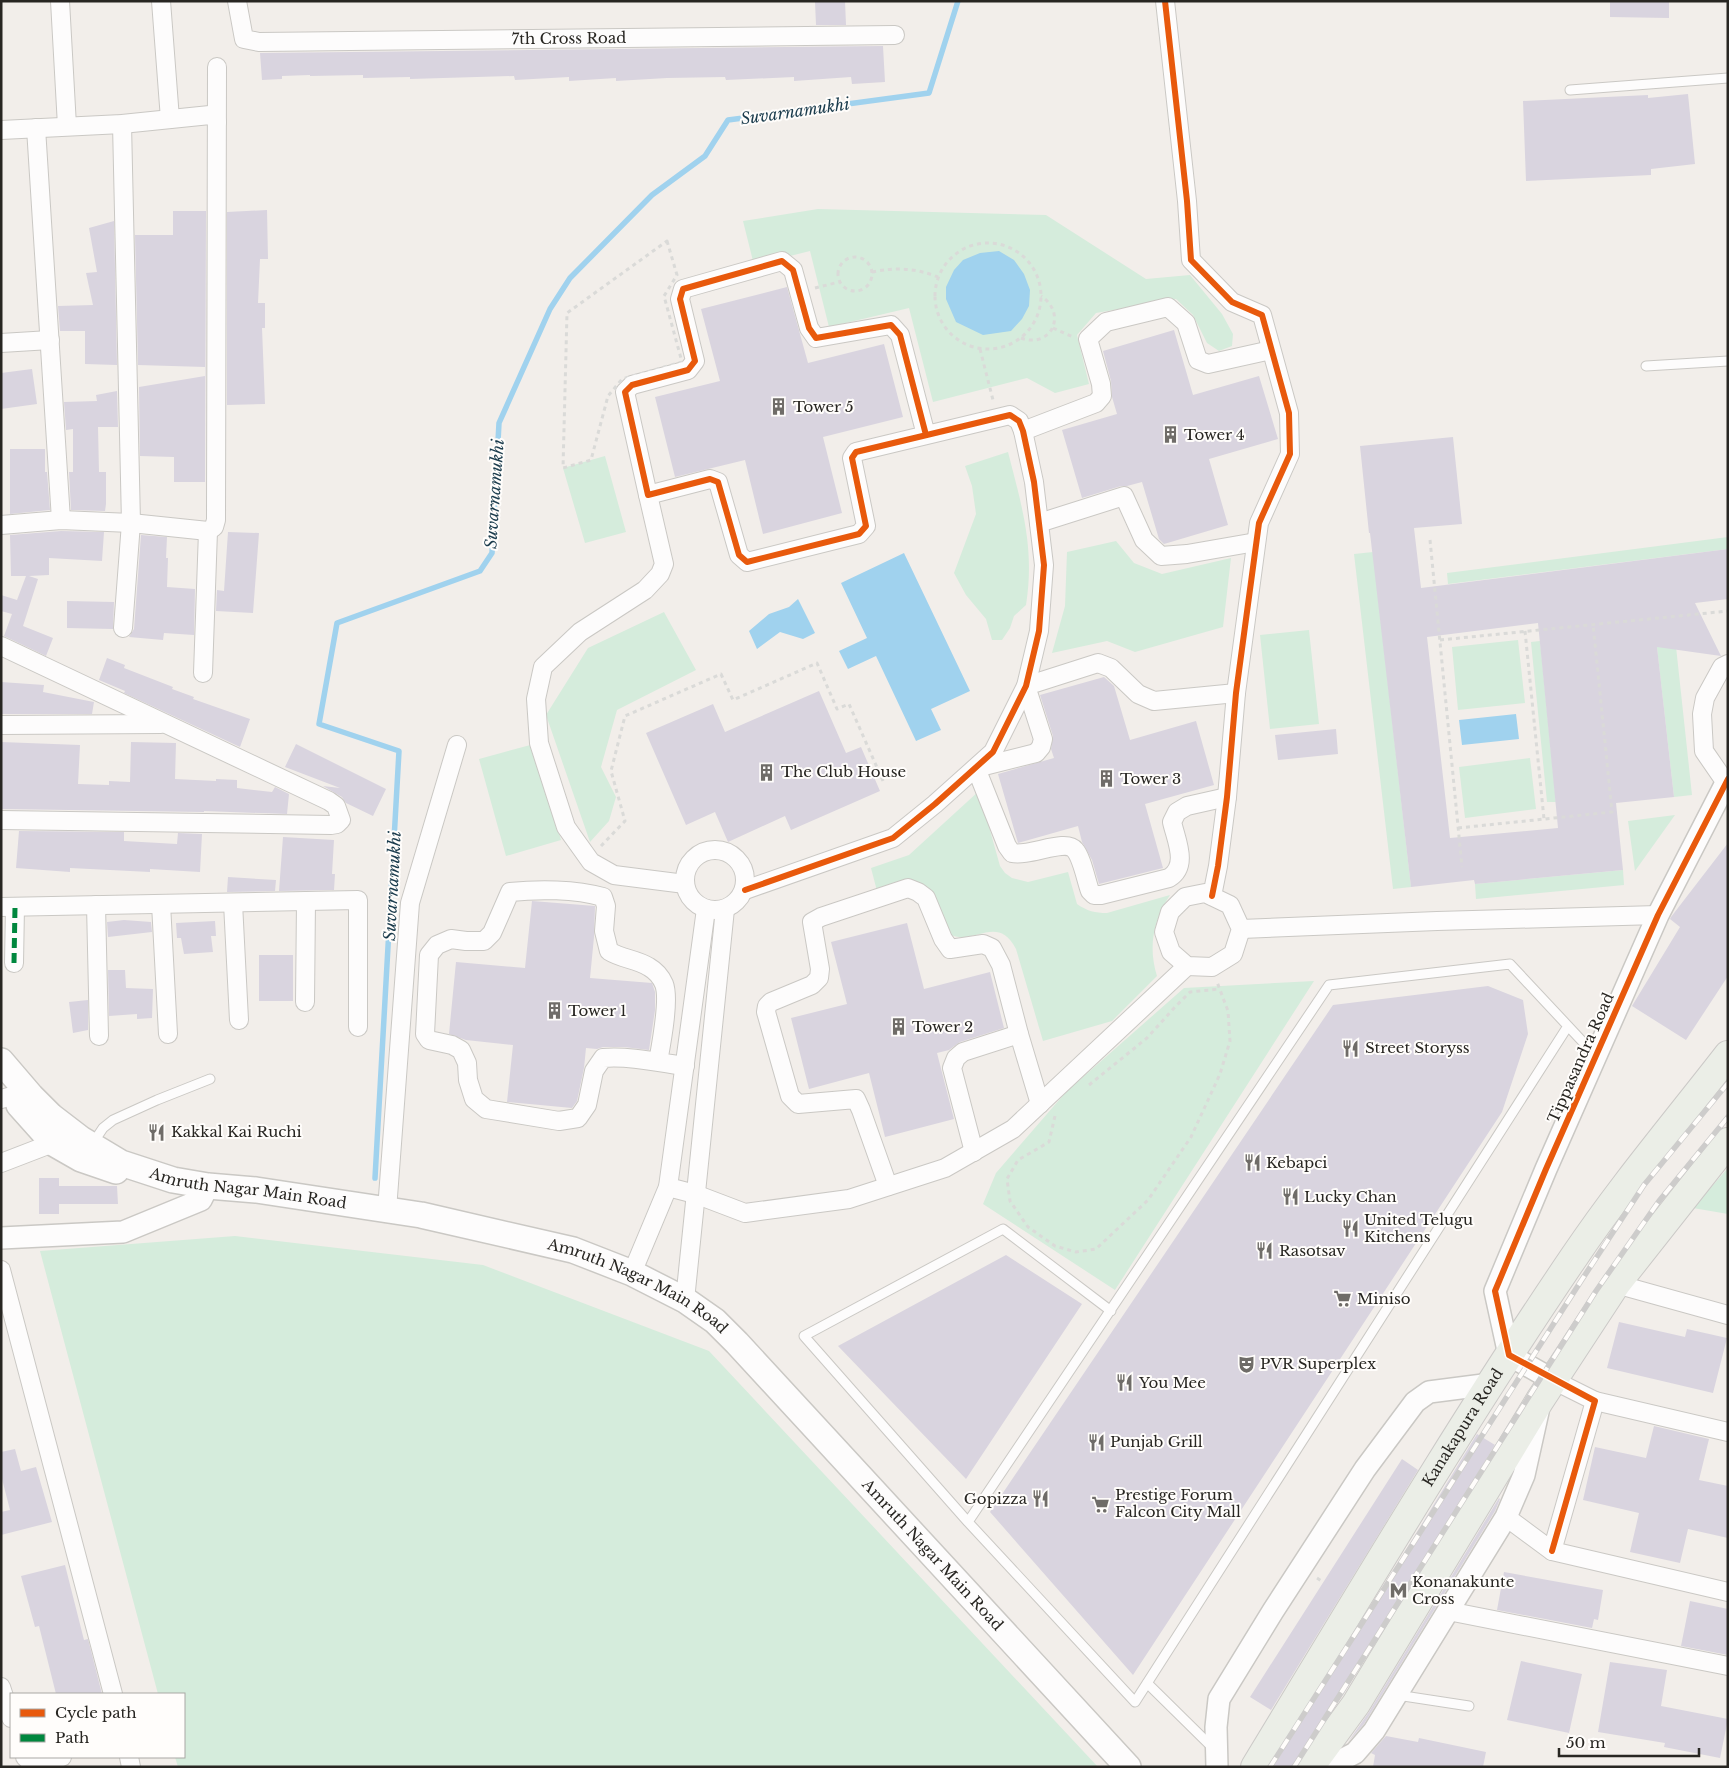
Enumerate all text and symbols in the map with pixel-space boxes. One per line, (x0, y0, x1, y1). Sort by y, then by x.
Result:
street label: 7th Cross Road (512, 28, 626, 48)
water label: Suvarnamukhi (739, 93, 851, 129)
building icon: Tower 5 (769, 397, 789, 417)
place label: Tower 5 (793, 397, 854, 416)
building icon: Tower 4 (1160, 425, 1180, 445)
place label: Tower 4 (1184, 425, 1245, 444)
water label: Suvarnamukhi (480, 438, 508, 549)
building icon: The Club House (757, 762, 777, 782)
place label: The Club House (781, 762, 906, 781)
building icon: Tower 3 (1096, 769, 1116, 789)
place label: Tower 3 (1120, 769, 1181, 788)
water label: Suvarnamukhi (379, 830, 405, 941)
street label: Tippasandra Road (1543, 990, 1618, 1126)
building icon: Tower 1 (544, 1001, 564, 1021)
place label: Tower 1 (568, 1001, 627, 1020)
building icon: Tower 2 (888, 1017, 908, 1037)
place label: Tower 2 (912, 1017, 973, 1036)
restaurant icon: Street Storyss (1341, 1038, 1361, 1058)
place label: Street Storyss (1365, 1038, 1470, 1057)
restaurant icon: Kakkal Kai Ruchi (147, 1122, 167, 1142)
place label: Kakkal Kai Ruchi (171, 1122, 302, 1141)
restaurant icon: Kebapci (1242, 1153, 1262, 1173)
place label: Kebapci (1266, 1153, 1327, 1172)
street label: Amruth Nagar Main Road (146, 1163, 348, 1213)
restaurant icon: Lucky Chan (1280, 1187, 1300, 1207)
place label: Lucky Chan (1304, 1187, 1397, 1206)
place label: United Telugu Kitchens (1364, 1210, 1473, 1246)
restaurant icon: United Telugu Kitchens (1340, 1219, 1360, 1239)
street label: Amruth Nagar Main Road (545, 1234, 732, 1337)
restaurant icon: Rasotsav (1255, 1241, 1275, 1261)
place label: Rasotsav (1279, 1241, 1345, 1260)
supermarket icon: Miniso (1333, 1289, 1353, 1309)
place label: Miniso (1357, 1289, 1411, 1308)
theatre icon: PVR Superplex (1236, 1354, 1256, 1374)
place label: PVR Superplex (1260, 1354, 1376, 1373)
street label: Kanakapura Road (1418, 1365, 1507, 1490)
restaurant icon: You Mee (1115, 1373, 1135, 1393)
place label: You Mee (1138, 1373, 1206, 1392)
restaurant icon: Punjab Grill (1086, 1432, 1106, 1452)
place label: Punjab Grill (1110, 1432, 1203, 1451)
street label: Amruth Nagar Main Road (858, 1474, 1007, 1634)
place label: Prestige Forum Falcon City Mall (1115, 1485, 1241, 1521)
place label: Gopizza (964, 1489, 1028, 1508)
restaurant icon: Gopizza (1031, 1489, 1051, 1509)
supermarket icon: Prestige Forum Falcon City Mall (1091, 1494, 1111, 1514)
place label: Konanakunte Cross (1412, 1572, 1514, 1608)
metro station icon: Konanakunte Cross (1388, 1581, 1408, 1601)
legend (10, 1693, 185, 1758)
text: Cycle path (55, 1703, 137, 1722)
scale bar (1559, 1726, 1699, 1758)
text: Path (55, 1728, 89, 1747)
text: 50 m (1566, 1733, 1606, 1752)

